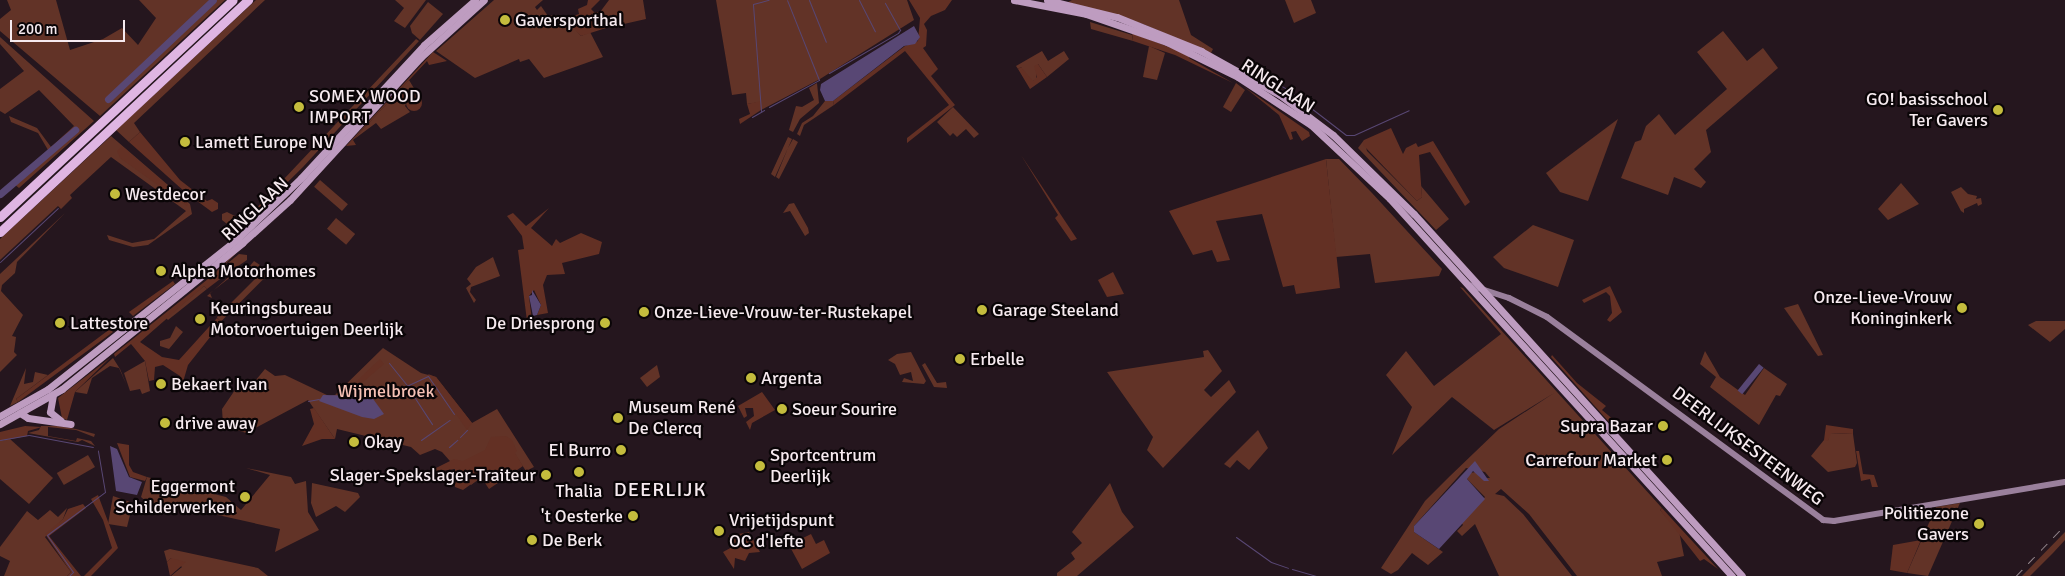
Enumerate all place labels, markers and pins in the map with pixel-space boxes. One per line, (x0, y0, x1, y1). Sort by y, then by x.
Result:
place label: Gaversporthal (515, 9, 623, 31)
marker: Gaversporthal (499, 14, 511, 26)
place label: SOMEX WOOD IMPORT (309, 86, 421, 128)
place label: GO! basisschool Ter Gavers (1866, 89, 1988, 132)
marker: SOMEX WOOD IMPORT (293, 101, 305, 113)
marker: GO! basisschool Ter Gavers (1992, 104, 2004, 116)
place label: Lamett Europe NV (195, 131, 334, 153)
marker: Lamett Europe NV (179, 136, 191, 148)
place label: Westdecor (125, 183, 206, 205)
marker: Westdecor (109, 188, 121, 200)
place label: Alpha Motorhomes (171, 260, 316, 282)
marker: Alpha Motorhomes (155, 265, 167, 277)
place label: Onze-Lieve-Vrouw Koninginkerk (1813, 287, 1952, 330)
place label: Keuringsbureau Motorvoertuigen Deerlijk (210, 298, 403, 340)
place label: Garage Steeland (992, 299, 1119, 321)
place label: Onze-Lieve-Vrouw-ter-Rustekapel (654, 301, 912, 323)
marker: Onze-Lieve-Vrouw Koninginkerk (1956, 302, 1968, 314)
marker: Garage Steeland (976, 304, 988, 316)
marker: Onze-Lieve-Vrouw-ter-Rustekapel (638, 306, 650, 318)
place label: Lattestore (70, 312, 148, 334)
place label: De Driesprong (486, 312, 595, 334)
marker: Keuringsbureau Motorvoertuigen Deerlijk (194, 313, 206, 325)
marker: Lattestore (54, 317, 66, 329)
marker: De Driesprong (599, 317, 611, 329)
place label: Erbelle (970, 348, 1025, 370)
marker: Erbelle (954, 353, 966, 365)
place label: Argenta (761, 367, 822, 389)
marker: Argenta (745, 372, 757, 384)
place label: Bekaert Ivan (171, 373, 268, 395)
marker: Bekaert Ivan (155, 378, 167, 390)
place label: Museum René De Clercq (628, 397, 736, 439)
place label: Soeur Sourire (792, 398, 897, 420)
marker: Soeur Sourire (776, 403, 788, 415)
place label: drive away (175, 412, 256, 434)
marker: Museum René De Clercq (612, 412, 624, 424)
place label: Supra Bazar (1560, 415, 1653, 437)
marker: drive away (159, 417, 171, 429)
marker: Supra Bazar (1657, 420, 1669, 432)
place label: Okay (364, 431, 402, 453)
marker: Okay (348, 436, 360, 448)
place label: El Burro (549, 439, 611, 461)
marker: El Burro (615, 444, 627, 456)
place label: Sportcentrum Deerlijk (770, 445, 876, 488)
place label: Carrefour Market (1525, 449, 1657, 471)
marker: Carrefour Market (1661, 454, 1673, 466)
marker: Sportcentrum Deerlijk (754, 460, 766, 472)
place label: Slager-Spekslager-Traiteur (330, 464, 536, 486)
marker: Thalia (573, 466, 585, 478)
marker: Slager-Spekslager-Traiteur (540, 469, 552, 481)
place label: Eggermont Schilderwerken (115, 476, 235, 518)
place label: Thalia (556, 480, 602, 502)
marker: Eggermont Schilderwerken (239, 491, 251, 503)
place label: Politiezone Gavers (1884, 503, 1969, 546)
place label: 't Oesterke (541, 505, 623, 527)
marker: 't Oesterke (627, 510, 639, 522)
place label: Vrijetijdspunt OC d'Iefte (729, 510, 834, 552)
marker: Politiezone Gavers (1973, 518, 1985, 530)
marker: Vrijetijdspunt OC d'Iefte (713, 525, 725, 537)
place label: De Berk (542, 529, 602, 551)
marker: De Berk (526, 534, 538, 546)

